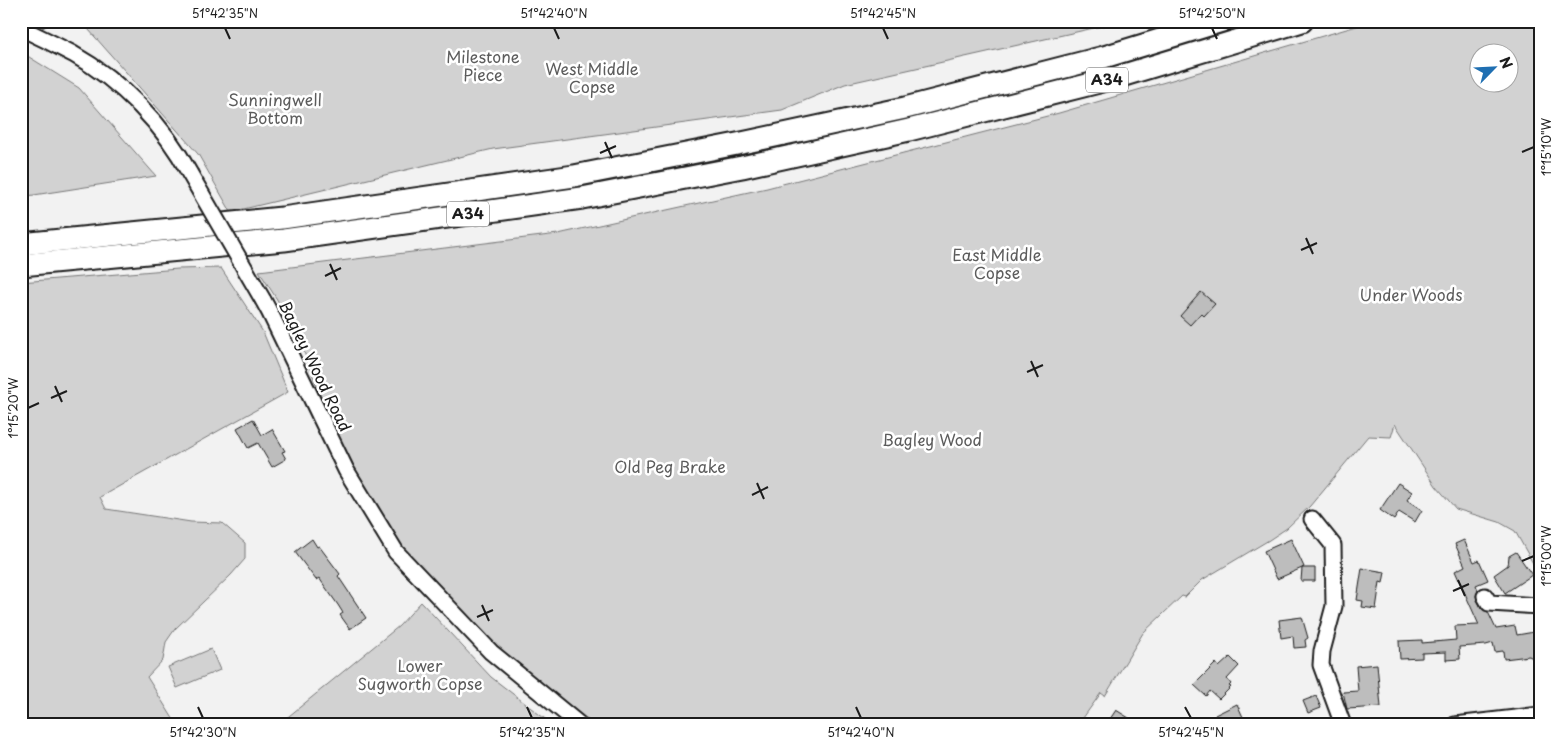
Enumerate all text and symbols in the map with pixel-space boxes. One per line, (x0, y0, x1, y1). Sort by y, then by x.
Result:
text: 51°42'35"N (192, 4, 258, 22)
text: 51°42'40"N (520, 4, 588, 22)
text: 51°42'45"N (850, 4, 916, 22)
text: 51°42'50"N (1178, 4, 1246, 22)
north arrow (1468, 42, 1518, 92)
park label: Milestone Piece (446, 44, 520, 86)
text: N (1494, 53, 1518, 72)
park label: West Middle Copse (545, 56, 639, 98)
road number: A34 (1086, 68, 1128, 92)
park label: Sunningwell Bottom (228, 87, 322, 129)
text: 1°15'10"W (1537, 117, 1555, 176)
road number: A34 (447, 202, 489, 226)
park label: East Middle Copse (952, 242, 1042, 284)
park label: Under Woods (1360, 282, 1462, 306)
street label: Bagley Wood Road (274, 296, 358, 435)
text: 1°15'20"W (4, 377, 22, 438)
park label: Bagley Wood (882, 427, 982, 451)
park label: Old Peg Brake (614, 454, 726, 478)
text: 1°15'00"W (1537, 525, 1555, 587)
park label: Lower Sugworth Copse (357, 653, 483, 695)
text: 51°42'30"N (169, 723, 237, 741)
text: 51°42'35"N (499, 723, 565, 741)
text: 51°42'40"N (827, 723, 895, 741)
text: 51°42'45"N (1158, 723, 1224, 741)

